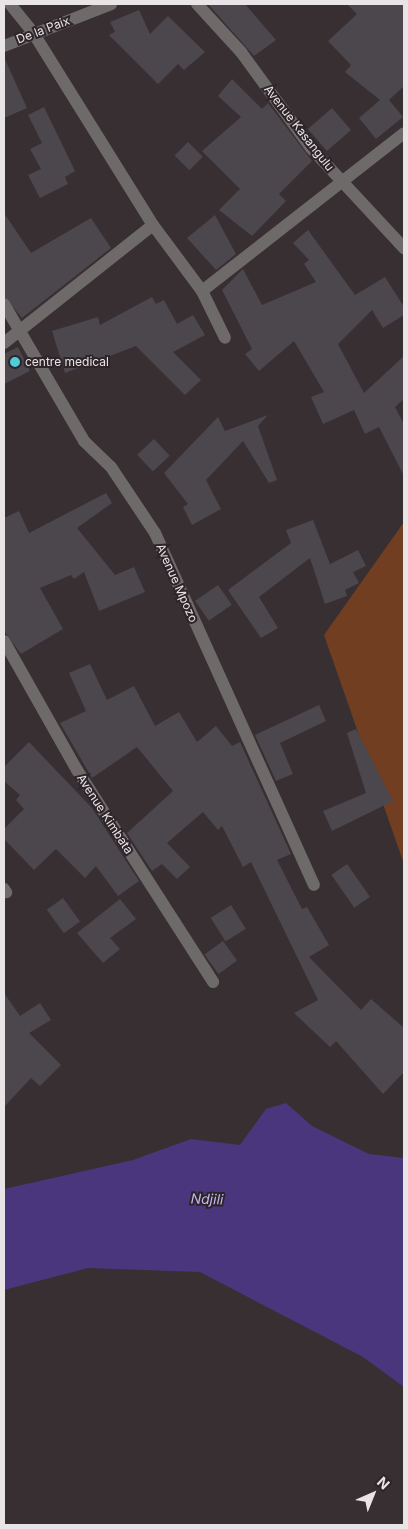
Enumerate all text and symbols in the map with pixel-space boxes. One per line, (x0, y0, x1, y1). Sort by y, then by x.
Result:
street label: De la Paix (14, 13, 72, 47)
street label: Avenue Kasangulu (261, 82, 337, 174)
place label: centre medical (25, 355, 109, 369)
marker: centre medical (9, 356, 21, 368)
street label: Avenue Mpozo (153, 542, 201, 624)
street label: Avenue Kimbata (74, 771, 136, 857)
water label: Ndjili (190, 1190, 224, 1208)
north arrow (348, 1469, 398, 1519)
text: N (374, 1473, 394, 1493)

